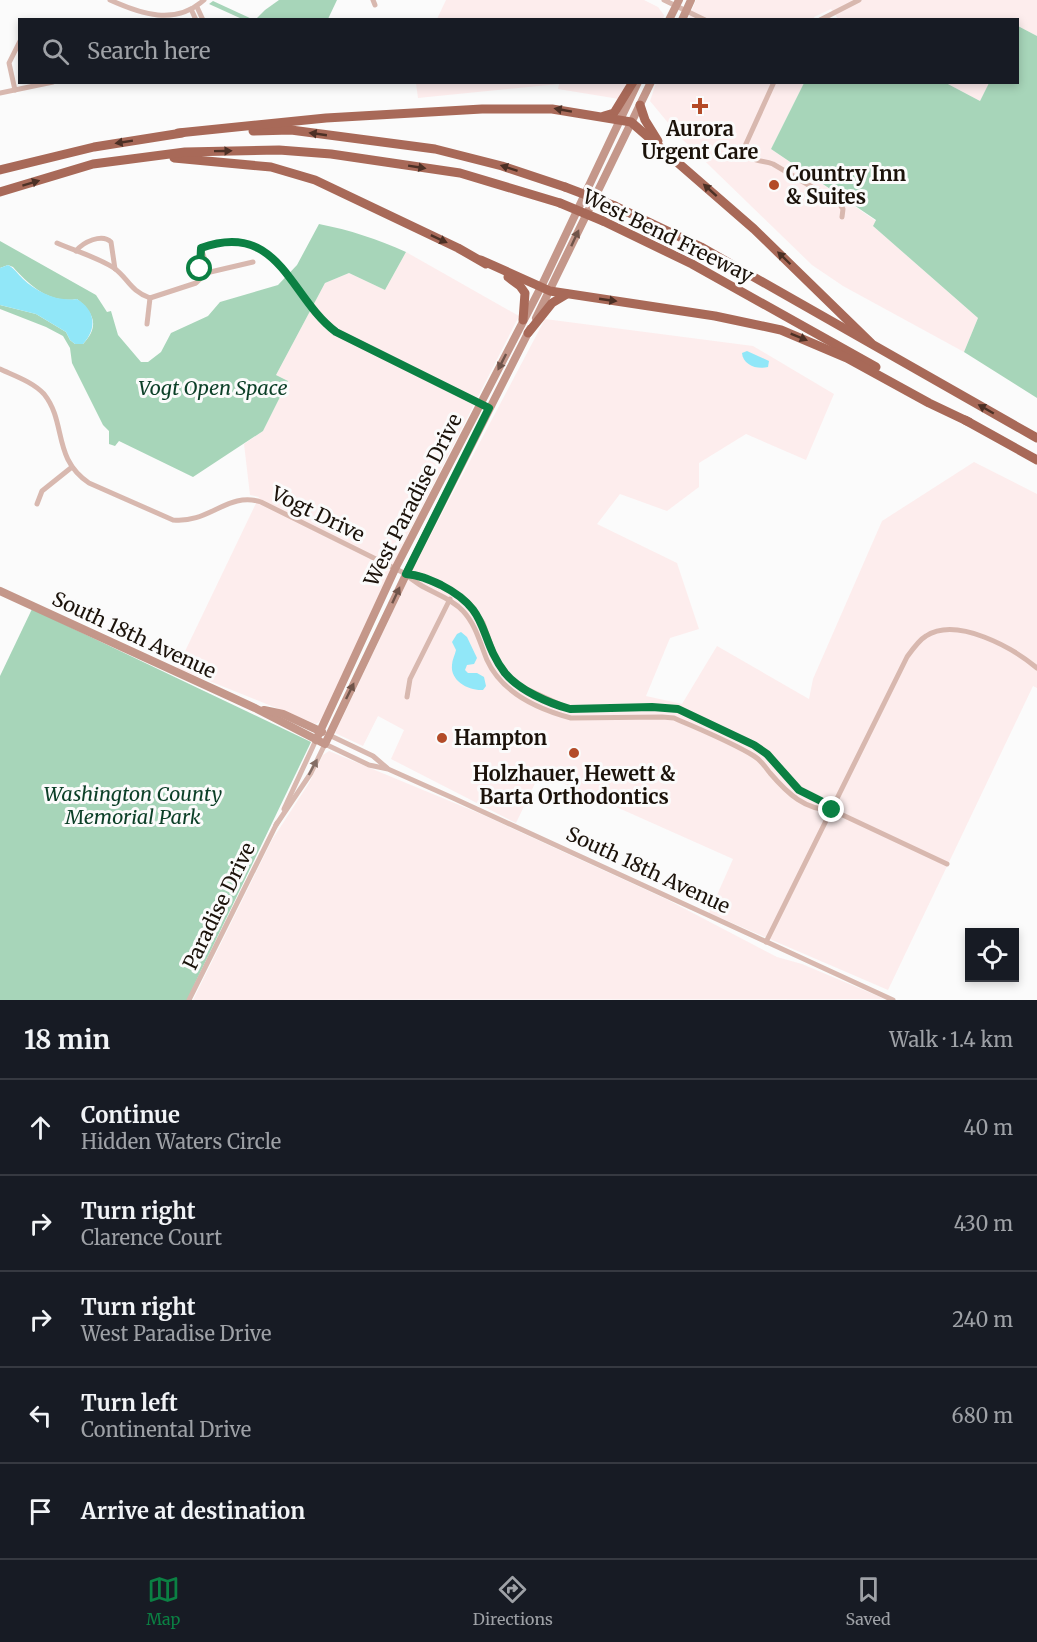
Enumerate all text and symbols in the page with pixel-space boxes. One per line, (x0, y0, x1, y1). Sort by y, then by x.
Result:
search box (18, 18, 1019, 84)
icon: search (39, 35, 72, 68)
text: Search here (87, 37, 210, 65)
marker: Aurora Urgent Care (691, 97, 709, 115)
one-way arrow (553, 106, 572, 115)
place label: Aurora Urgent Care (642, 116, 759, 164)
one-way arrow (308, 129, 327, 138)
one-way arrow (114, 138, 133, 147)
one-way arrow (214, 146, 233, 156)
place label: Country Inn & Suites (786, 161, 907, 209)
one-way arrow (408, 162, 427, 171)
one-way arrow (500, 163, 518, 173)
one-way arrow (22, 178, 40, 187)
marker: Country Inn & Suites (767, 178, 781, 192)
street label: West Bend Freeway (578, 183, 758, 288)
one-way arrow (703, 184, 718, 197)
one-way arrow (570, 229, 580, 247)
one-way arrow (431, 234, 448, 243)
one-way arrow (777, 252, 791, 266)
route start (186, 255, 212, 281)
one-way arrow (599, 295, 618, 304)
one-way arrow (790, 333, 808, 342)
one-way arrow (497, 354, 507, 371)
park label: Vogt Open Space (138, 375, 288, 400)
one-way arrow (977, 404, 994, 414)
street label: West Paradise Drive (358, 409, 467, 591)
street label: Vogt Drive (267, 480, 369, 547)
street label: South 18th Avenue (48, 586, 220, 683)
one-way arrow (391, 587, 400, 604)
one-way arrow (345, 683, 354, 700)
place label: Hampton (454, 725, 547, 750)
marker: Hampton (435, 731, 449, 745)
marker: Holzhauer, Hewett & Barta Orthodontics (567, 746, 581, 760)
one-way arrow (308, 759, 318, 776)
place label: Holzhauer, Hewett & Barta Orthodontics (473, 761, 675, 809)
park label: Washington County Memorial Park (44, 781, 222, 829)
route end (818, 796, 844, 822)
street label: South 18th Avenue (562, 821, 734, 918)
street label: Paradise Drive (177, 838, 260, 973)
map controls (965, 928, 1019, 982)
button: locate (965, 928, 1019, 982)
text: 18 min (24, 1023, 110, 1056)
text: Walk · 1.4 km (889, 1027, 1013, 1052)
text: Continue (81, 1101, 180, 1129)
icon: ahead (24, 1111, 57, 1144)
text: 40 m (963, 1115, 1013, 1140)
text: Hidden Waters Circle (81, 1129, 281, 1154)
text: Turn right (81, 1197, 195, 1225)
icon: right (24, 1207, 57, 1240)
text: 430 m (954, 1211, 1013, 1236)
text: Clarence Court (81, 1225, 222, 1250)
text: Turn right (81, 1293, 195, 1321)
icon: right (24, 1303, 57, 1336)
text: 240 m (952, 1307, 1013, 1332)
text: West Paradise Drive (81, 1321, 271, 1346)
text: Turn left (81, 1389, 178, 1417)
icon: left (24, 1399, 57, 1432)
text: 680 m (952, 1403, 1013, 1428)
text: Continental Drive (81, 1417, 251, 1442)
icon: arrive (24, 1495, 57, 1528)
text: Arrive at destination (81, 1497, 305, 1525)
tab: Map (146, 1573, 180, 1629)
tab: Directions (473, 1573, 553, 1629)
tab: Saved (845, 1573, 891, 1629)

